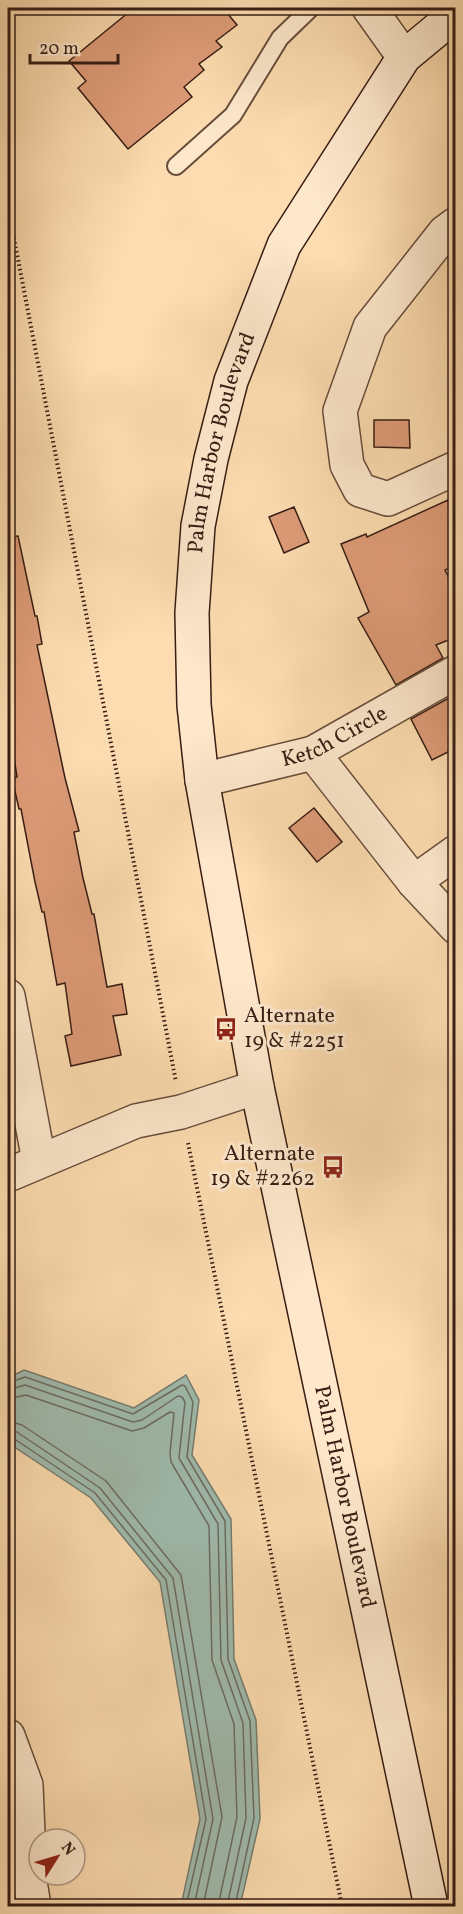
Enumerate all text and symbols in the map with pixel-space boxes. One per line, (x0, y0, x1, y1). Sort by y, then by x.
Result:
scale bar (30, 27, 118, 65)
text: 20 m (39, 37, 79, 62)
street label: Palm Harbor Boulevard (181, 328, 264, 554)
street label: Ketch Circle (278, 698, 393, 776)
place label: Alternate 19 & #2251 (244, 1001, 345, 1057)
bus stop icon: Alternate 19 & #2251 (213, 1016, 239, 1042)
place label: Alternate 19 & #2262 (210, 1139, 315, 1195)
bus stop icon: Alternate 19 & #2262 (320, 1154, 346, 1180)
street label: Palm Harbor Boulevard (305, 1383, 383, 1611)
north arrow (27, 1827, 87, 1887)
text: N (55, 1838, 80, 1861)

